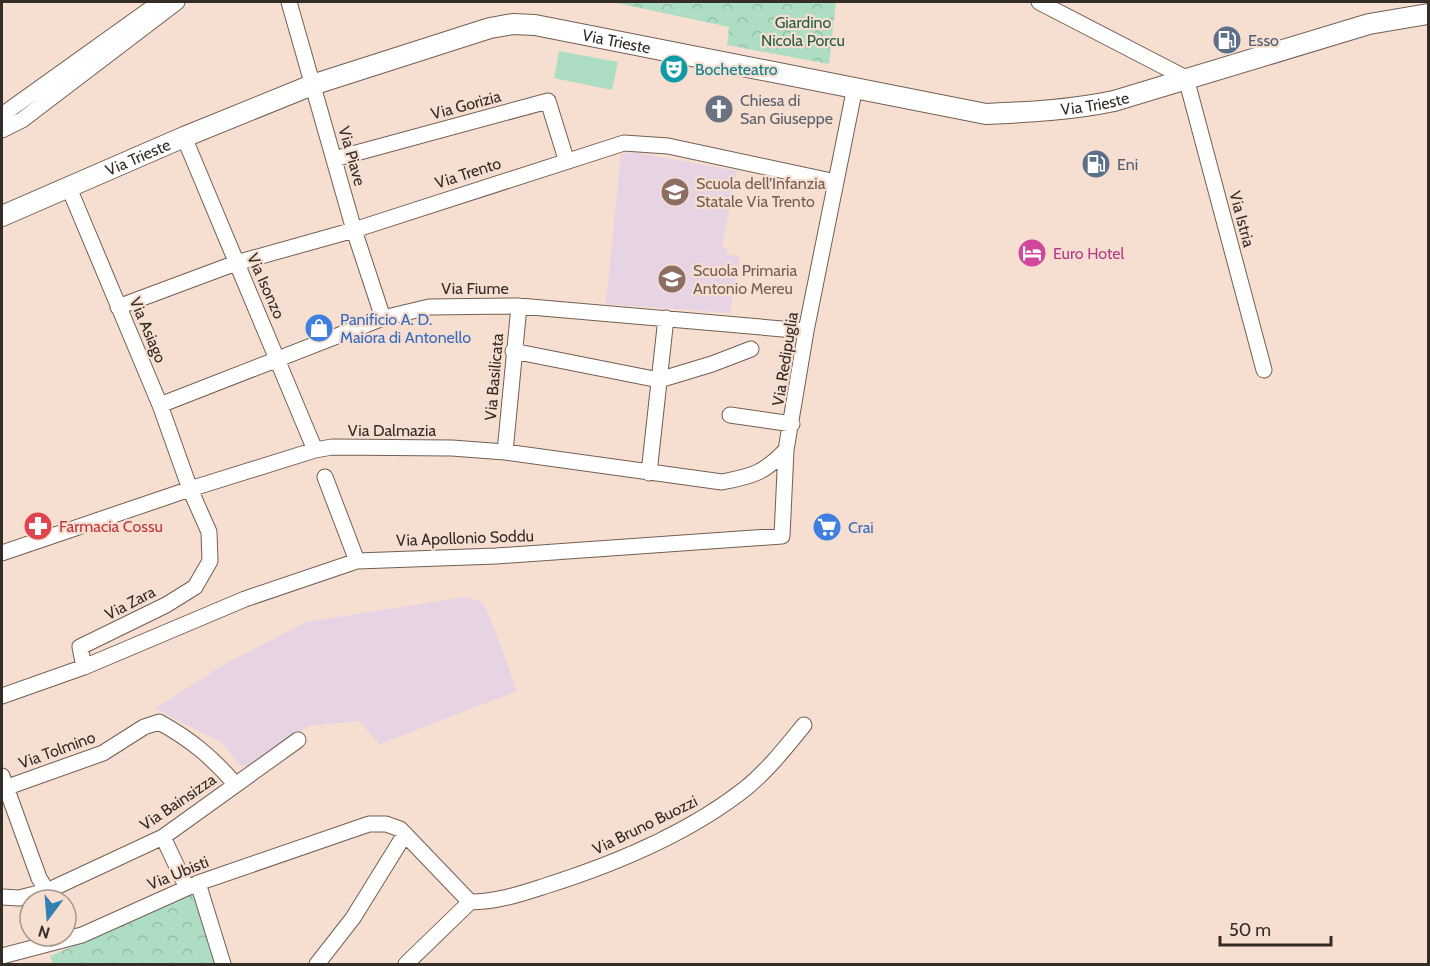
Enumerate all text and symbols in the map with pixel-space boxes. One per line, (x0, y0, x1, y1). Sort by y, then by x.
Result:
park label: Giardino Nicola Porcu (761, 13, 845, 50)
fuel station icon: Esso (1211, 24, 1243, 56)
street label: Via Trieste (581, 25, 652, 57)
place label: Esso (1248, 31, 1279, 50)
theatre icon: Bocheteatro (658, 53, 690, 85)
place label: Bocheteatro (695, 60, 778, 79)
street label: Via Gorizia (429, 86, 503, 123)
street label: Via Trieste (1060, 88, 1131, 119)
place label: Chiesa di San Giuseppe (740, 91, 833, 128)
church icon: Chiesa di San Giuseppe (703, 93, 735, 125)
street label: Via Piave (334, 124, 370, 188)
street label: Via Trieste (102, 135, 173, 180)
fuel station icon: Eni (1080, 148, 1112, 180)
street label: Via Trento (433, 153, 504, 193)
place label: Eni (1117, 155, 1138, 174)
place label: Scuola dell'Infanzia Statale Via Trento (696, 174, 826, 211)
school or university icon: Scuola dell'Infanzia Statale Via Trento (659, 176, 691, 208)
street label: Via Istria (1225, 189, 1259, 249)
hotel icon: Euro Hotel (1016, 237, 1048, 269)
place label: Euro Hotel (1053, 244, 1124, 263)
street label: Via Isonzo (243, 250, 289, 322)
place label: Scuola Primaria Antonio Mereu (693, 261, 797, 298)
school or university icon: Scuola Primaria Antonio Mereu (656, 263, 688, 295)
street label: Via Fiume (441, 279, 509, 298)
street label: Via Asiago (126, 294, 170, 366)
place label: Panificio A. D. Maiora di Antonello (340, 310, 471, 347)
street label: Via Redipuglia (768, 310, 802, 407)
shop icon: Panificio A. D. Maiora di Antonello (303, 312, 335, 344)
street label: Via Basilicata (481, 332, 507, 421)
street label: Via Dalmazia (348, 421, 437, 440)
pharmacy icon: Farmacia Cossu (22, 510, 54, 542)
supermarket icon: Crai (811, 511, 843, 543)
place label: Farmacia Cossu (59, 517, 163, 536)
place label: Crai (848, 518, 874, 537)
street label: Via Apollonio Soddu (396, 526, 534, 550)
street label: Via Zara (102, 582, 159, 624)
street label: Via Tolmino (16, 727, 98, 773)
street label: Via Bainsizza (136, 769, 220, 834)
street label: Via Bruno Buozzi (589, 791, 701, 859)
street label: Via Ubisti (145, 852, 211, 894)
north arrow (18, 888, 78, 948)
scale bar (1220, 909, 1331, 947)
text: 50 m (1229, 919, 1271, 941)
text: N (36, 921, 52, 943)

